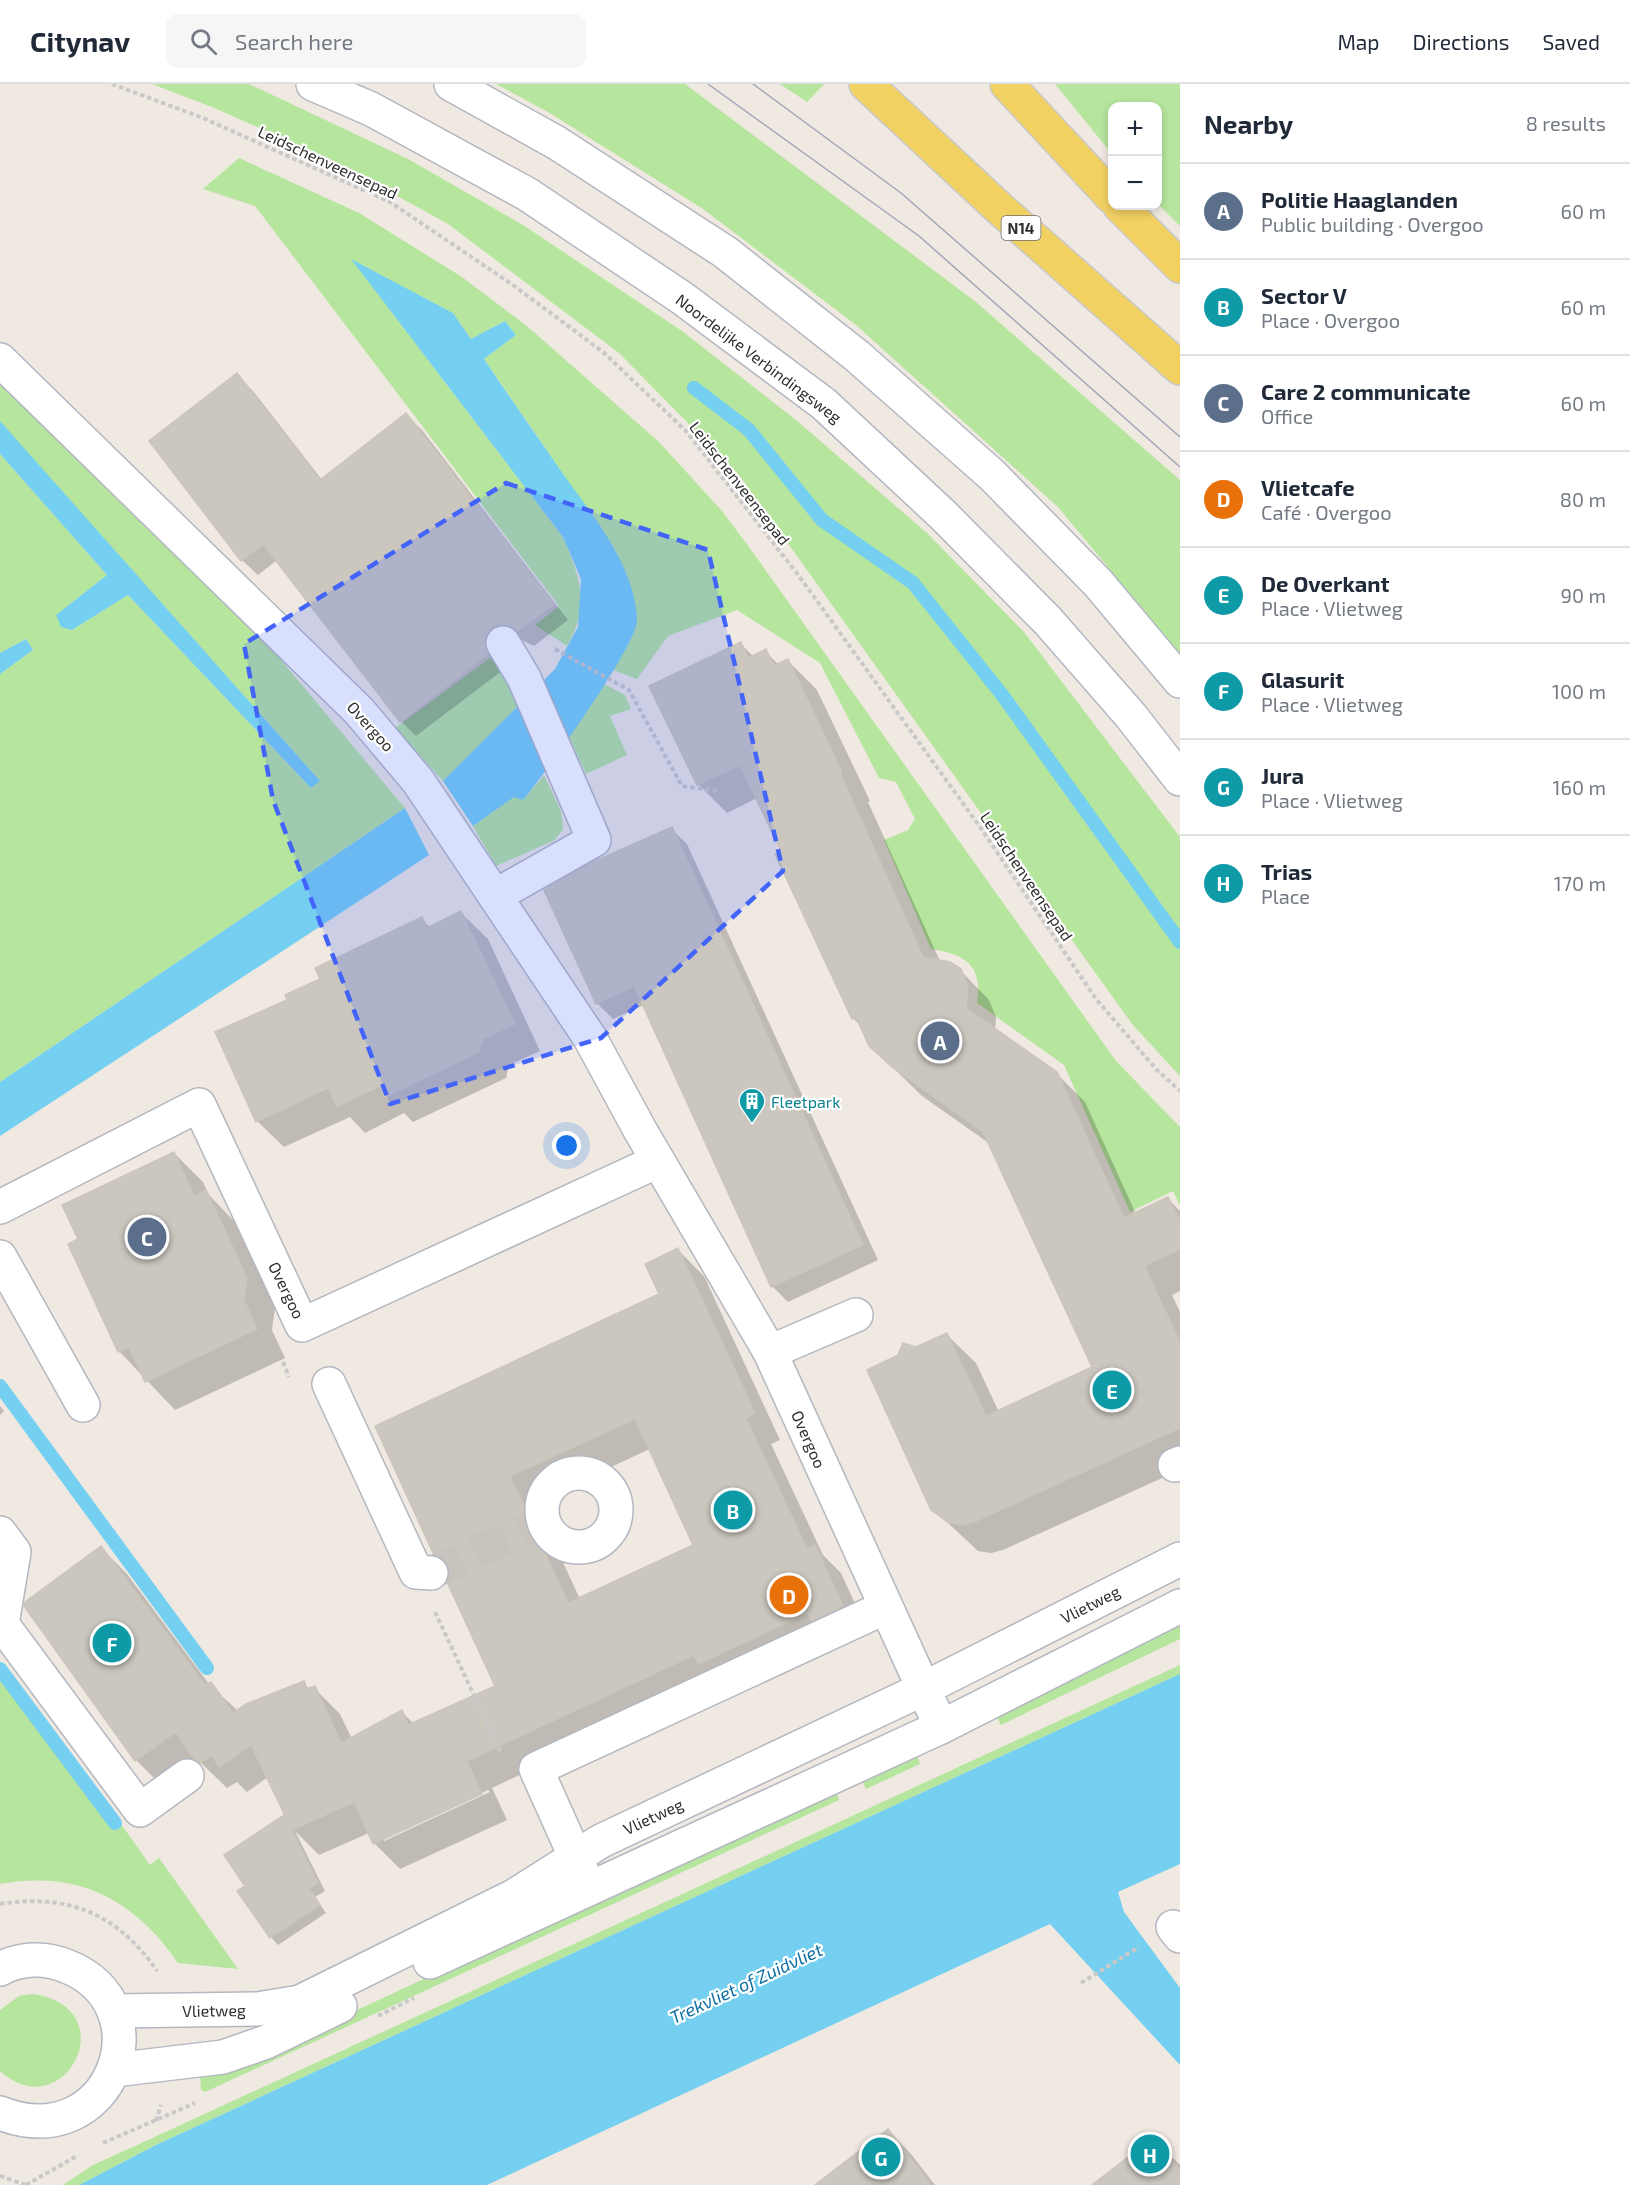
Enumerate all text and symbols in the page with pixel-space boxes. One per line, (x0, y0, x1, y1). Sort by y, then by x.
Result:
search box (166, 14, 586, 68)
text: Citynav (30, 24, 130, 58)
icon: search (187, 25, 220, 58)
text: Search here (235, 28, 353, 54)
text: Map (1337, 29, 1380, 54)
text: Directions (1413, 29, 1509, 54)
text: Saved (1542, 29, 1600, 54)
map controls (1108, 102, 1162, 210)
button: + (1108, 102, 1162, 156)
text: Nearby (1204, 108, 1293, 139)
text: 8 results (1526, 111, 1606, 135)
street label: Leidschenveensepad (255, 121, 401, 203)
button: − (1108, 156, 1162, 210)
text: Politie Haaglanden (1261, 186, 1458, 212)
text: A (1217, 199, 1230, 223)
text: 60 m (1561, 199, 1606, 223)
text: Public building · Overgoo (1261, 212, 1484, 236)
road number: N14 (1002, 216, 1040, 240)
text: Sector V (1261, 282, 1347, 308)
street label: Noordelijke Verbindingsweg (672, 289, 846, 427)
text: B (1217, 295, 1230, 319)
text: 60 m (1561, 295, 1606, 319)
text: Place · Overgoo (1261, 308, 1400, 332)
text: Care 2 communicate (1261, 378, 1471, 404)
text: C (1218, 391, 1229, 415)
text: 60 m (1561, 391, 1606, 415)
text: Office (1261, 404, 1313, 428)
street label: Leidschenveensepad (686, 417, 794, 549)
text: Vlietcafe (1261, 474, 1355, 500)
text: D (1217, 487, 1230, 511)
text: 80 m (1560, 487, 1606, 511)
text: Café · Overgoo (1261, 500, 1392, 524)
text: De Overkant (1261, 570, 1389, 596)
text: E (1218, 583, 1229, 607)
text: 90 m (1561, 583, 1606, 607)
text: Place · Vlietweg (1261, 596, 1403, 620)
text: Glasurit (1261, 666, 1344, 692)
text: F (1218, 679, 1229, 703)
text: 100 m (1552, 679, 1606, 703)
text: Place · Vlietweg (1261, 692, 1403, 716)
street label: Overgoo (344, 697, 398, 755)
text: Jura (1261, 762, 1304, 788)
text: G (1217, 775, 1230, 799)
text: 160 m (1553, 775, 1606, 799)
text: Place · Vlietweg (1261, 788, 1403, 812)
street label: Leidschenveensepad (977, 808, 1077, 944)
text: Trias (1261, 858, 1312, 884)
text: H (1217, 871, 1230, 895)
text: 170 m (1554, 871, 1606, 895)
text: Place (1261, 884, 1310, 908)
pin: A (920, 1018, 960, 1064)
building icon: Fleetpark (737, 1086, 767, 1124)
place label: Fleetpark (771, 1092, 840, 1111)
your location (552, 1131, 581, 1160)
pin: C (128, 1214, 166, 1260)
street label: Overgoo (265, 1258, 309, 1322)
pin: E (1092, 1368, 1132, 1412)
street label: Overgoo (788, 1407, 830, 1471)
pin: B (714, 1488, 752, 1532)
pin: D (770, 1572, 808, 1618)
street label: Vlietweg (1057, 1581, 1123, 1627)
pin: F (92, 1620, 132, 1666)
street label: Vlietweg (620, 1794, 686, 1838)
water label: Trekvliet of Zuidvliet (666, 1938, 826, 2028)
street label: Vlietweg (182, 2000, 246, 2020)
pin: H (1130, 2132, 1170, 2176)
pin: G (862, 2134, 900, 2180)

